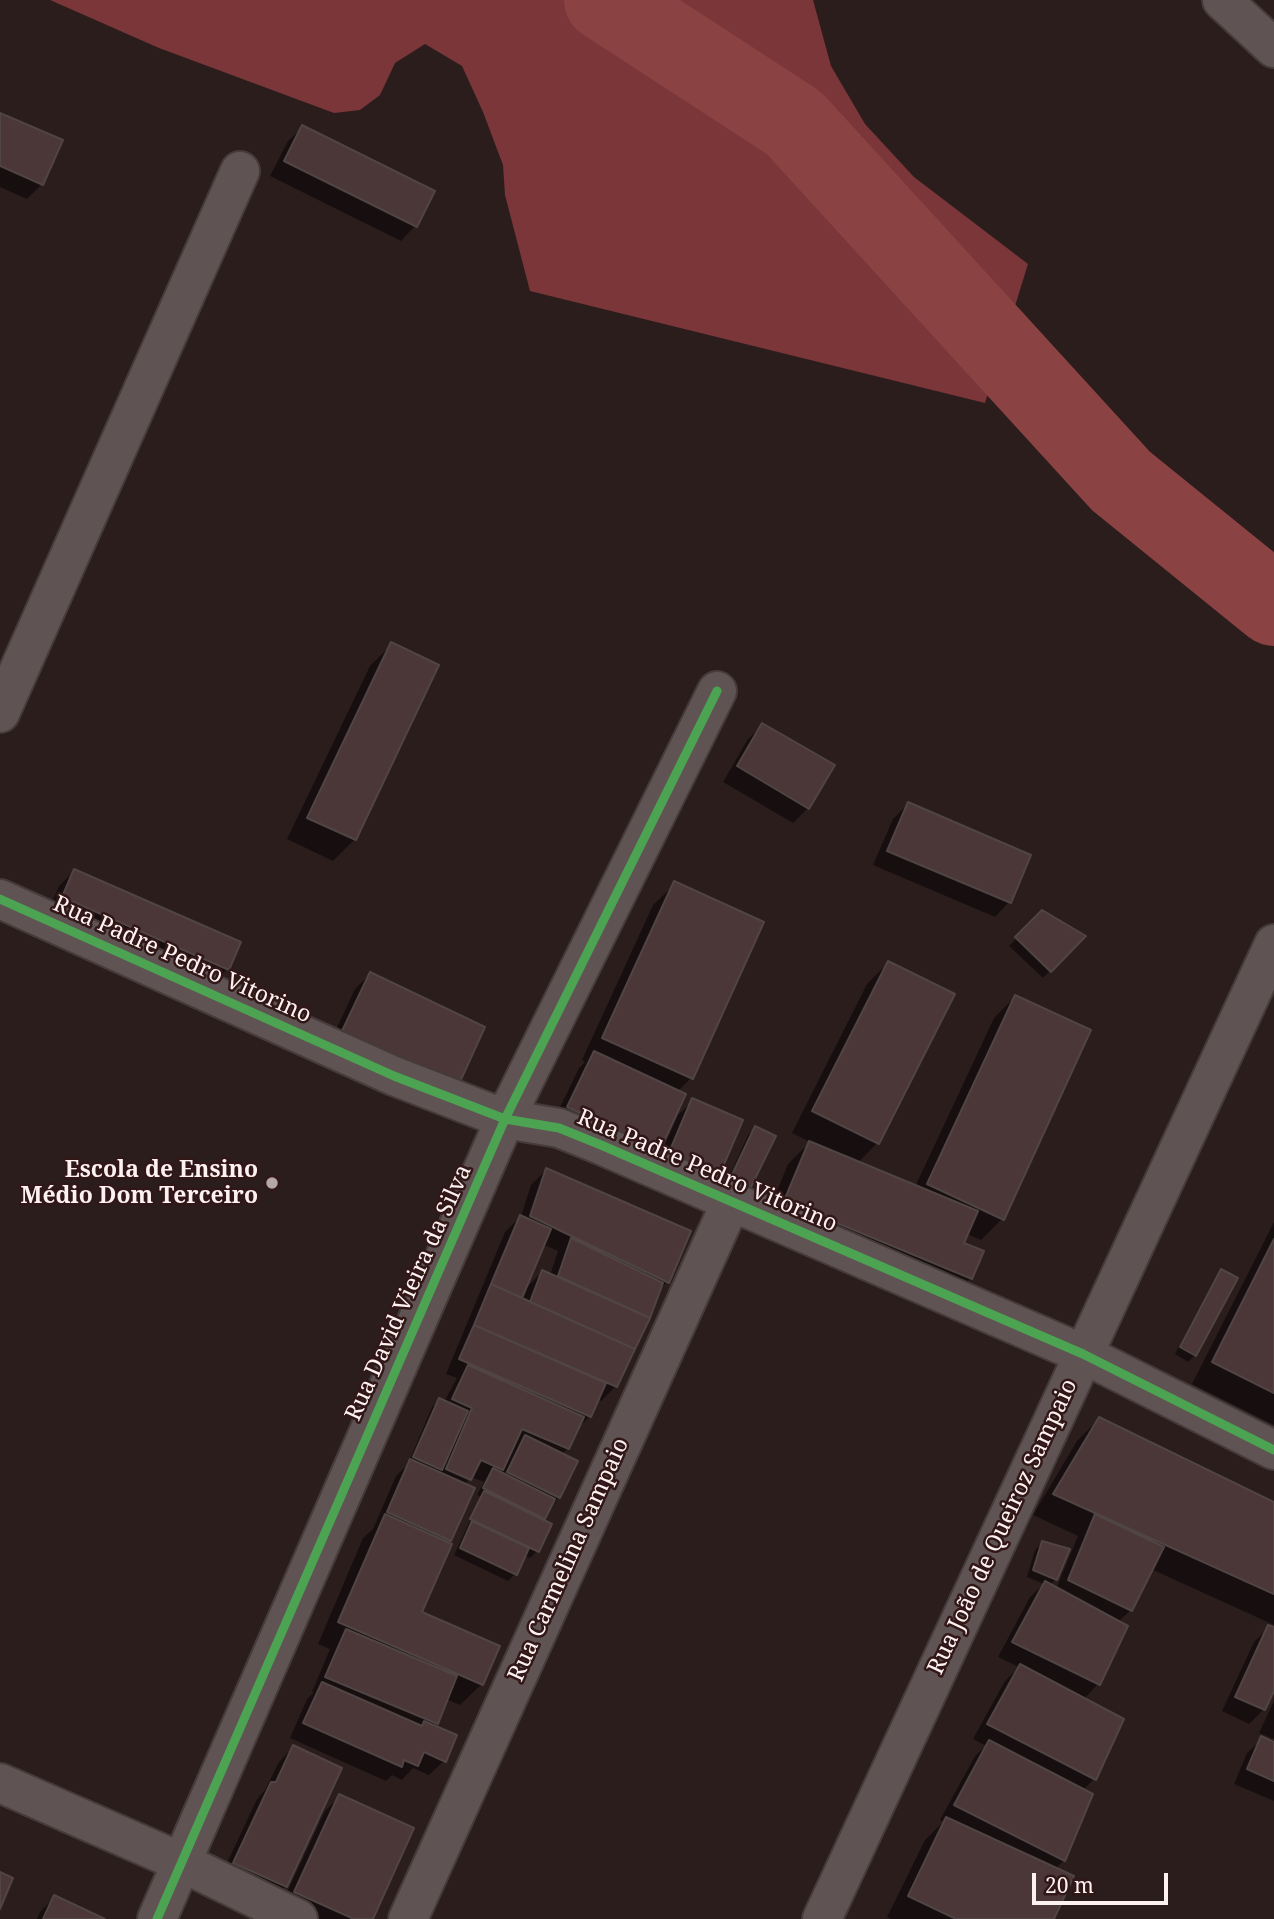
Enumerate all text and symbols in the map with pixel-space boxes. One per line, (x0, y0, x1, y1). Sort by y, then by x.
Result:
street label: Rua Padre Pedro Vitorino (49, 891, 315, 1029)
street label: Rua Padre Pedro Vitorino (573, 1104, 841, 1238)
place label: Escola de Ensino Médio Dom Terceiro (21, 1156, 258, 1210)
street label: Rua David Vieira da Silva (340, 1161, 478, 1425)
marker: Escola de Ensino Médio Dom Terceiro (264, 1175, 280, 1191)
street label: Rua João de Queiroz Sampaio (922, 1375, 1084, 1679)
street label: Rua Carmelina Sampaio (503, 1434, 635, 1686)
scale bar (1036, 1860, 1172, 1904)
text: 20 m (1045, 1871, 1094, 1899)

